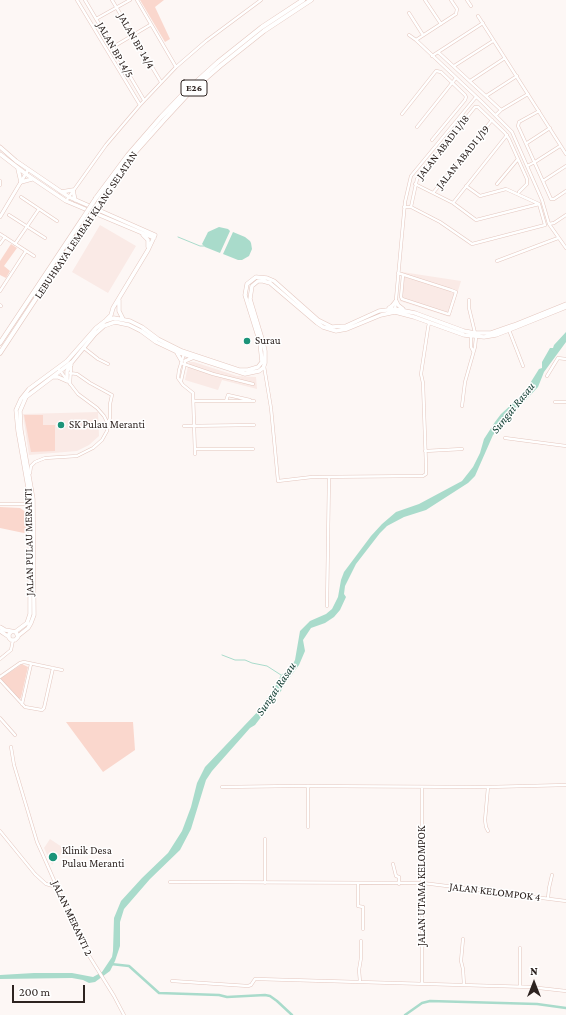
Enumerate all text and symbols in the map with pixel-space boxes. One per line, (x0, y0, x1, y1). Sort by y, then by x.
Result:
street label: JALAN BP 14/4 (115, 11, 157, 71)
street label: JALAN BP 14/5 (94, 20, 136, 80)
road number: E26 (181, 80, 207, 96)
street label: JALAN ABADI 1/18 (414, 112, 472, 182)
street label: JALAN ABADI 1/19 (433, 123, 493, 191)
street label: LEBUHRAYA LEMBAH KLANG SELATAN (32, 149, 140, 301)
place label: Surau (255, 334, 281, 348)
marker: Surau (242, 336, 252, 346)
water label: Sungai Rasau (488, 380, 538, 436)
place label: SK Pulau Meranti (69, 418, 145, 432)
marker: SK Pulau Meranti (56, 420, 66, 430)
street label: JALAN PULAU MERANTI (21, 488, 37, 596)
water label: Sungai Rasau (253, 659, 299, 719)
street label: JALAN UTAMA KELOMPOK (415, 826, 429, 946)
place label: Klinik Desa Pulau Meranti (62, 844, 124, 870)
marker: Klinik Desa Pulau Meranti (47, 851, 59, 863)
street label: JALAN MERANTI 2 (49, 878, 95, 958)
street label: JALAN KELOMPOK 4 (449, 880, 541, 904)
north arrow (514, 963, 554, 1003)
text: N (530, 965, 538, 977)
scale bar (14, 977, 87, 1003)
text: 200 m (19, 985, 50, 999)

